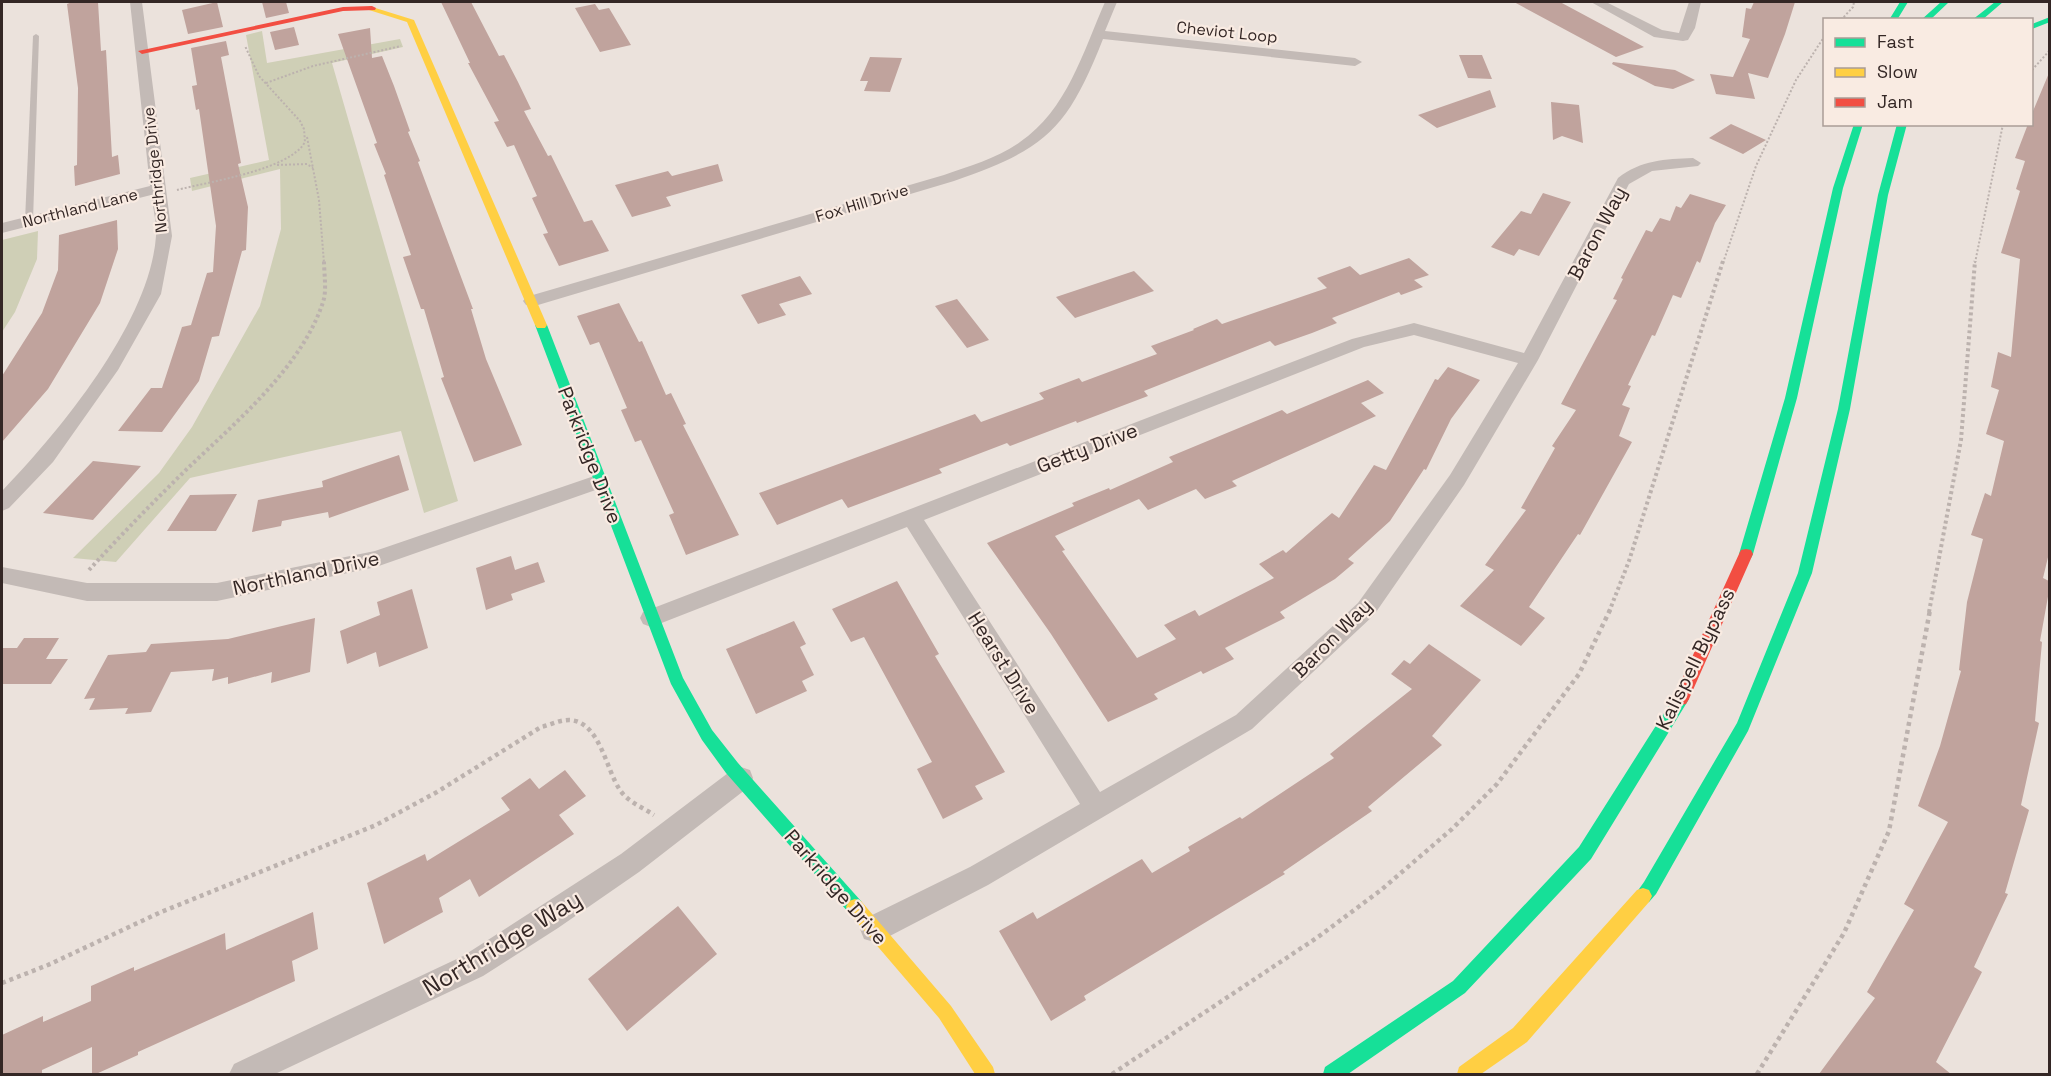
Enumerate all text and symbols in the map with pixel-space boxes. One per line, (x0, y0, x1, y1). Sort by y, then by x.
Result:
street label: Cheviot Loop (1175, 16, 1279, 48)
legend (1823, 18, 2033, 126)
text: Fast (1877, 30, 1914, 53)
text: Slow (1877, 60, 1918, 83)
text: Jam (1877, 90, 1913, 113)
street label: Northridge Drive (138, 106, 172, 234)
street label: Fox Hill Drive (813, 179, 911, 227)
street label: Baron Way (1562, 182, 1632, 284)
street label: Northland Lane (20, 184, 140, 232)
street label: Parkridge Drive (552, 383, 628, 527)
street label: Getty Drive (1033, 417, 1141, 479)
street label: Northland Drive (230, 545, 382, 601)
street label: Kalispell Bypass (1649, 584, 1741, 734)
street label: Baron Way (1287, 593, 1377, 683)
street label: Hearst Drive (962, 607, 1046, 719)
street label: Parkridge Drive (779, 824, 893, 950)
street label: Northridge Way (417, 883, 587, 1003)

